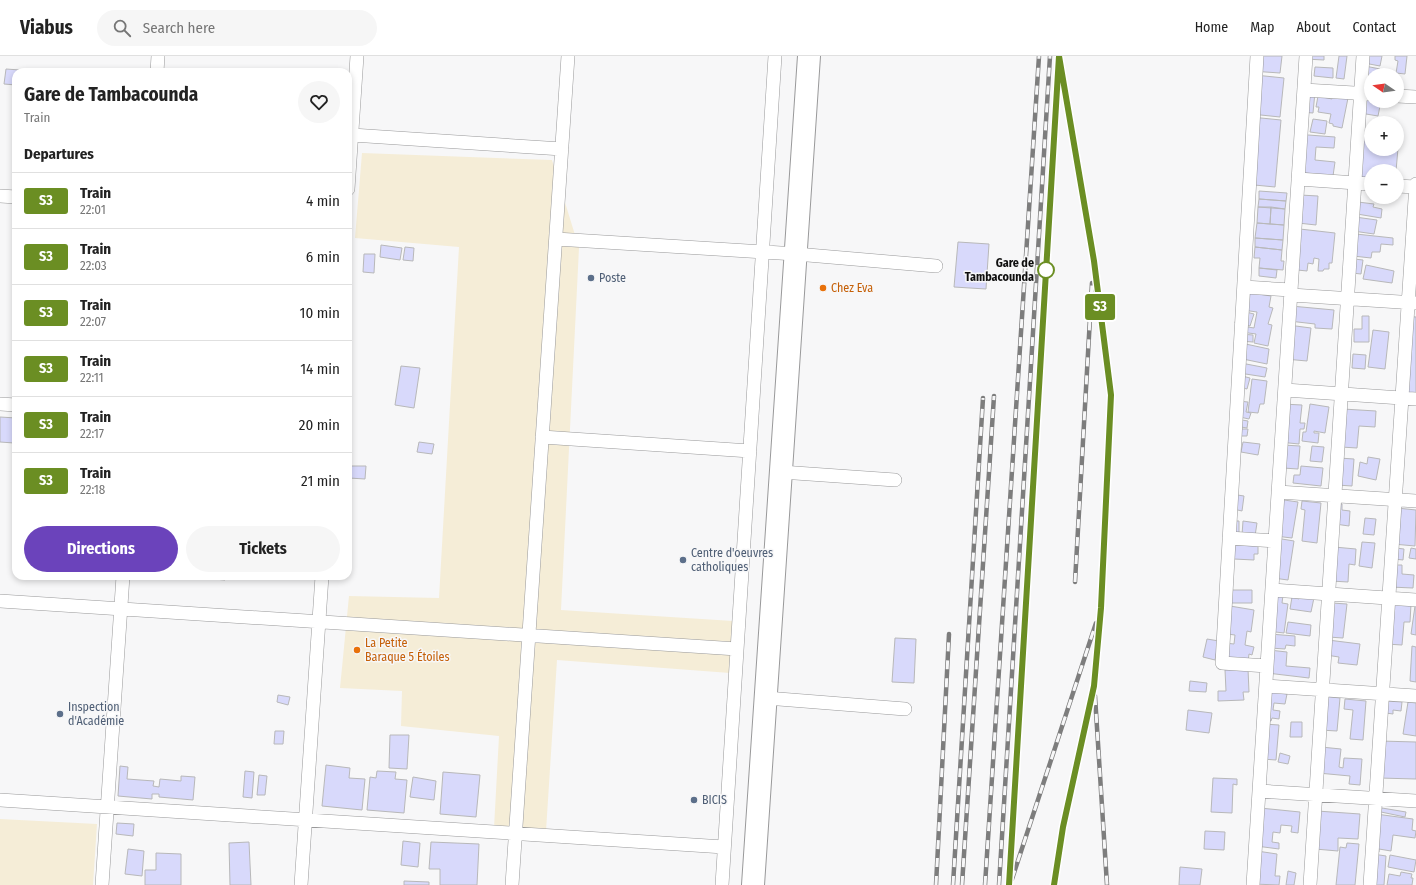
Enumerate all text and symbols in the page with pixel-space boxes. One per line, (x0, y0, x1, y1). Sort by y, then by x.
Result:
search box (97, 10, 377, 46)
text: Viabus (20, 16, 73, 39)
icon: search (111, 17, 133, 39)
text: Search here (143, 19, 215, 37)
text: Home (1195, 19, 1228, 36)
text: Map (1250, 19, 1274, 36)
text: About (1296, 19, 1331, 36)
text: Contact (1353, 19, 1396, 36)
north arrow (1364, 68, 1404, 108)
map controls (1364, 68, 1404, 204)
button: heart (298, 81, 340, 123)
text: Gare de Tambacounda (24, 83, 198, 106)
text: Train (24, 110, 50, 125)
button: + (1364, 116, 1404, 156)
text: Departures (24, 145, 94, 163)
button: − (1364, 164, 1404, 204)
text: Train (80, 184, 111, 202)
text: S3 (39, 192, 53, 209)
text: 4 min (306, 192, 340, 210)
text: 22:01 (80, 202, 106, 217)
text: Train (80, 240, 111, 258)
text: S3 (39, 248, 53, 265)
text: 6 min (306, 248, 340, 266)
place label: Gare de Tambacounda (965, 256, 1034, 284)
text: 22:03 (80, 258, 107, 273)
marker: Gare de Tambacounda (1037, 261, 1055, 279)
place label: Poste (599, 271, 626, 285)
marker: Poste (586, 273, 596, 283)
place label: Chez Eva (831, 281, 873, 295)
marker: Chez Eva (818, 283, 828, 293)
line badge: S3 (1082, 294, 1118, 320)
text: Train (80, 296, 111, 314)
text: S3 (1093, 298, 1107, 315)
text: S3 (39, 304, 53, 321)
text: 10 min (300, 304, 340, 322)
text: 22:07 (80, 314, 106, 329)
text: Train (80, 352, 111, 370)
text: S3 (39, 360, 53, 377)
text: 14 min (300, 360, 340, 378)
text: 22:11 (80, 370, 104, 385)
text: Train (80, 408, 111, 426)
text: S3 (39, 416, 53, 433)
text: 20 min (299, 416, 340, 434)
text: 22:17 (80, 426, 104, 441)
text: Train (80, 464, 111, 482)
text: S3 (39, 472, 53, 489)
text: 21 min (301, 472, 340, 490)
text: 22:18 (80, 482, 105, 497)
button: Directions (24, 526, 178, 572)
button: Tickets (186, 526, 340, 572)
place label: Centre d'oeuvres catholiques (691, 546, 773, 574)
marker: Centre d'oeuvres catholiques (678, 555, 688, 565)
place label: La Petite Baraque 5 Étoiles (365, 636, 450, 664)
marker: La Petite Baraque 5 Étoiles (352, 645, 362, 655)
place label: Inspection d'Académie (68, 700, 124, 728)
marker: Inspection d'Académie (55, 709, 65, 719)
place label: BICIS (702, 793, 727, 807)
marker: BICIS (689, 795, 699, 805)

